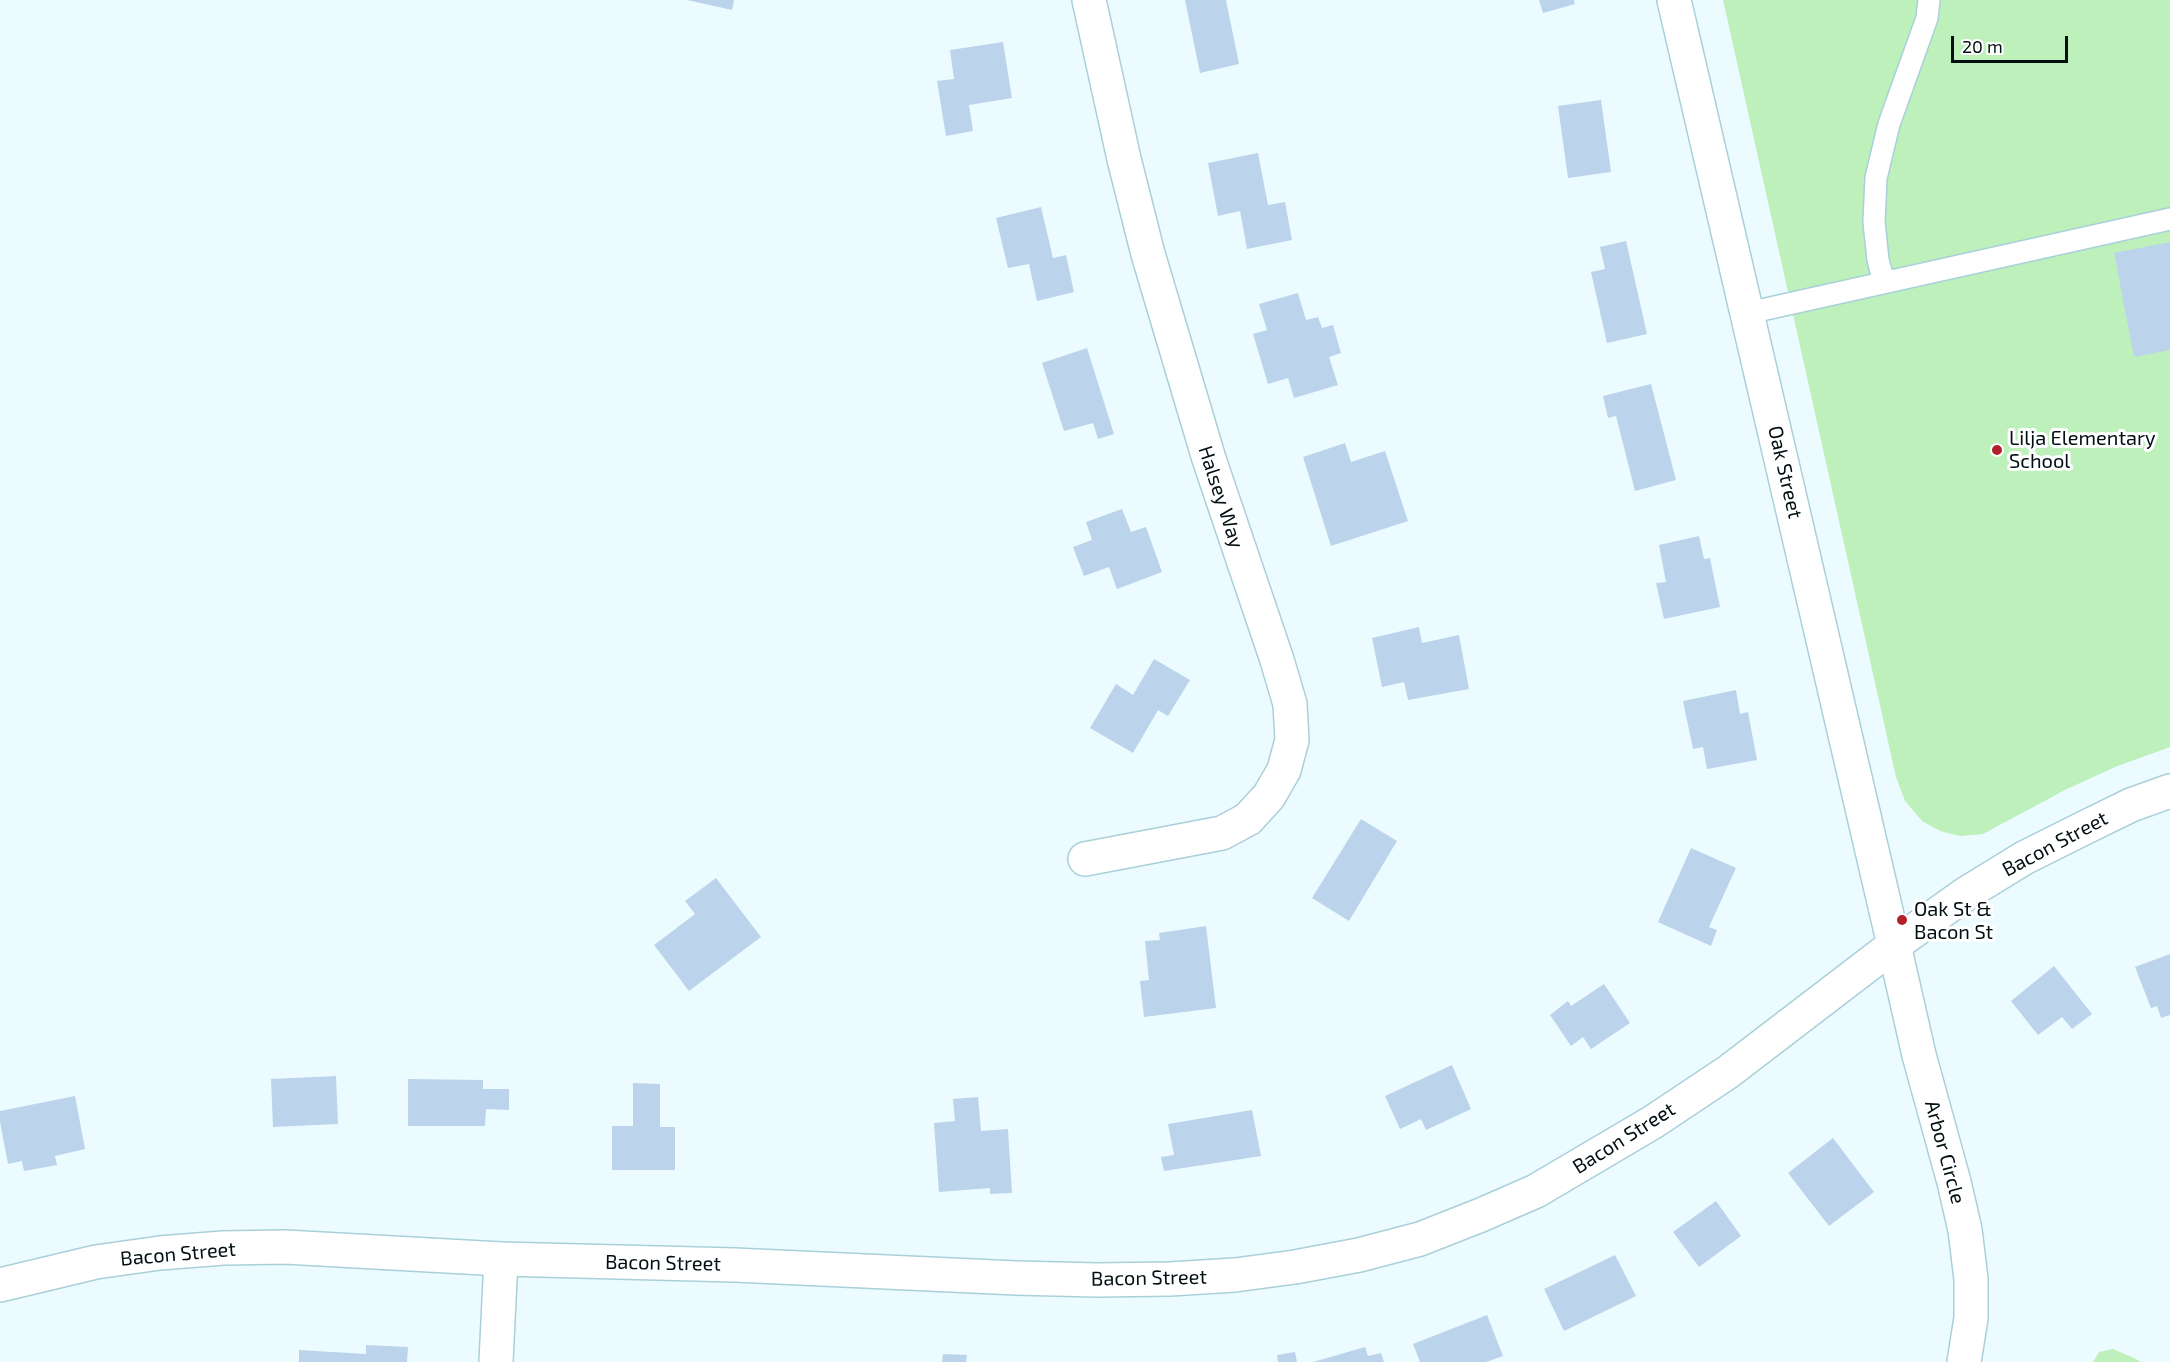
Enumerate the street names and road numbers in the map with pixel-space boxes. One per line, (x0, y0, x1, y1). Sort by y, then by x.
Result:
street label: Oak Street (1763, 423, 1807, 521)
street label: Halsey Way (1193, 443, 1249, 551)
street label: Bacon Street (1998, 806, 2112, 882)
street label: Bacon Street (1568, 1097, 1680, 1179)
street label: Arbor Circle (1920, 1098, 1970, 1206)
street label: Bacon Street (119, 1237, 237, 1271)
street label: Bacon Street (605, 1250, 721, 1276)
street label: Bacon Street (1091, 1265, 1207, 1291)

